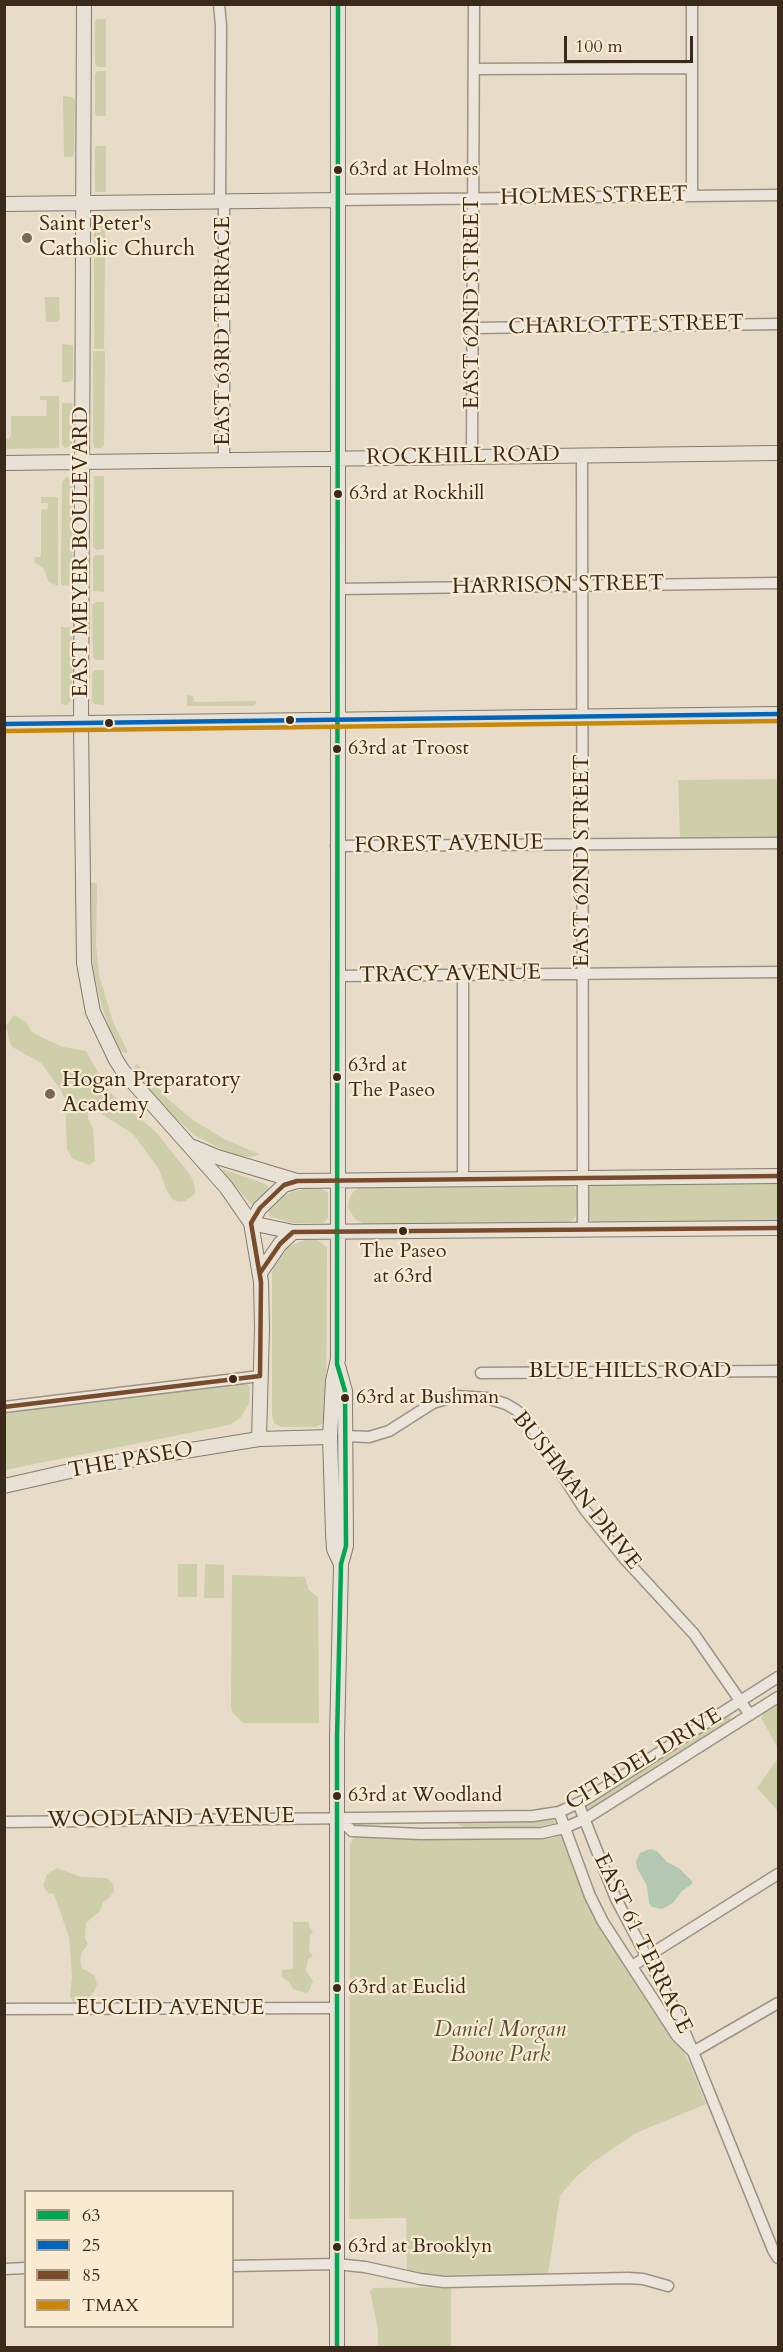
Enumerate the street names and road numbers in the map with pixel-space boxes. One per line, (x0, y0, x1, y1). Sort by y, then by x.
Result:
street label: HOLMES STREET (500, 182, 688, 212)
street label: EAST 62ND STREET (460, 196, 486, 410)
street label: EAST 63RD TERRACE (211, 216, 237, 446)
street label: CHARLOTTE STREET (508, 311, 744, 341)
street label: EAST MEYER BOULEVARD (69, 406, 95, 698)
street label: ROCKHILL ROAD (366, 442, 560, 472)
street label: HARRISON STREET (452, 571, 664, 601)
street label: EAST 62ND STREET (570, 754, 596, 968)
street label: FOREST AVENUE (354, 830, 544, 860)
street label: TRACY AVENUE (359, 960, 541, 990)
street label: BLUE HILLS ROAD (529, 1359, 731, 1385)
street label: BUSHMAN DRIVE (506, 1407, 646, 1575)
street label: THE PASEO (67, 1437, 195, 1485)
street label: CITADEL DRIVE (561, 1703, 727, 1817)
street label: WOODLAND AVENUE (47, 1804, 295, 1834)
street label: EAST 61 TERRACE (587, 1850, 697, 2038)
street label: EUCLID AVENUE (76, 1996, 264, 2022)

